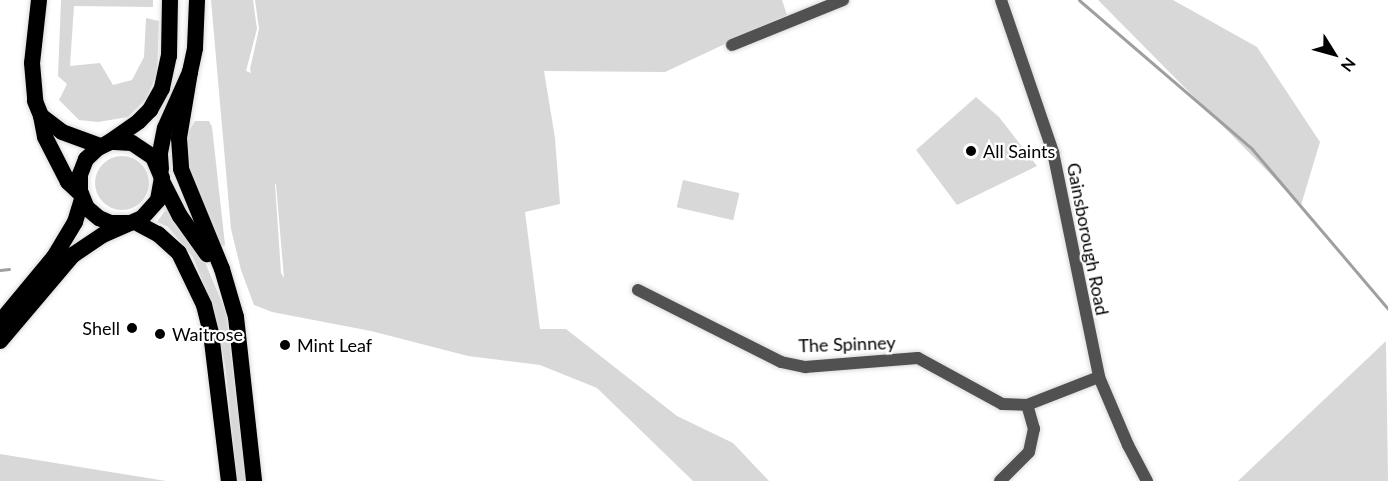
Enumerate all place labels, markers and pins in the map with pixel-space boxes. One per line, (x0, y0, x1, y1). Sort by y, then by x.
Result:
place label: All Saints (983, 140, 1055, 162)
marker: All Saints (964, 144, 978, 158)
place label: Shell (82, 317, 120, 339)
marker: Shell (125, 321, 139, 335)
place label: Waitrose (172, 323, 243, 345)
marker: Waitrose (153, 327, 167, 341)
place label: Mint Leaf (297, 334, 372, 356)
marker: Mint Leaf (278, 338, 292, 352)

